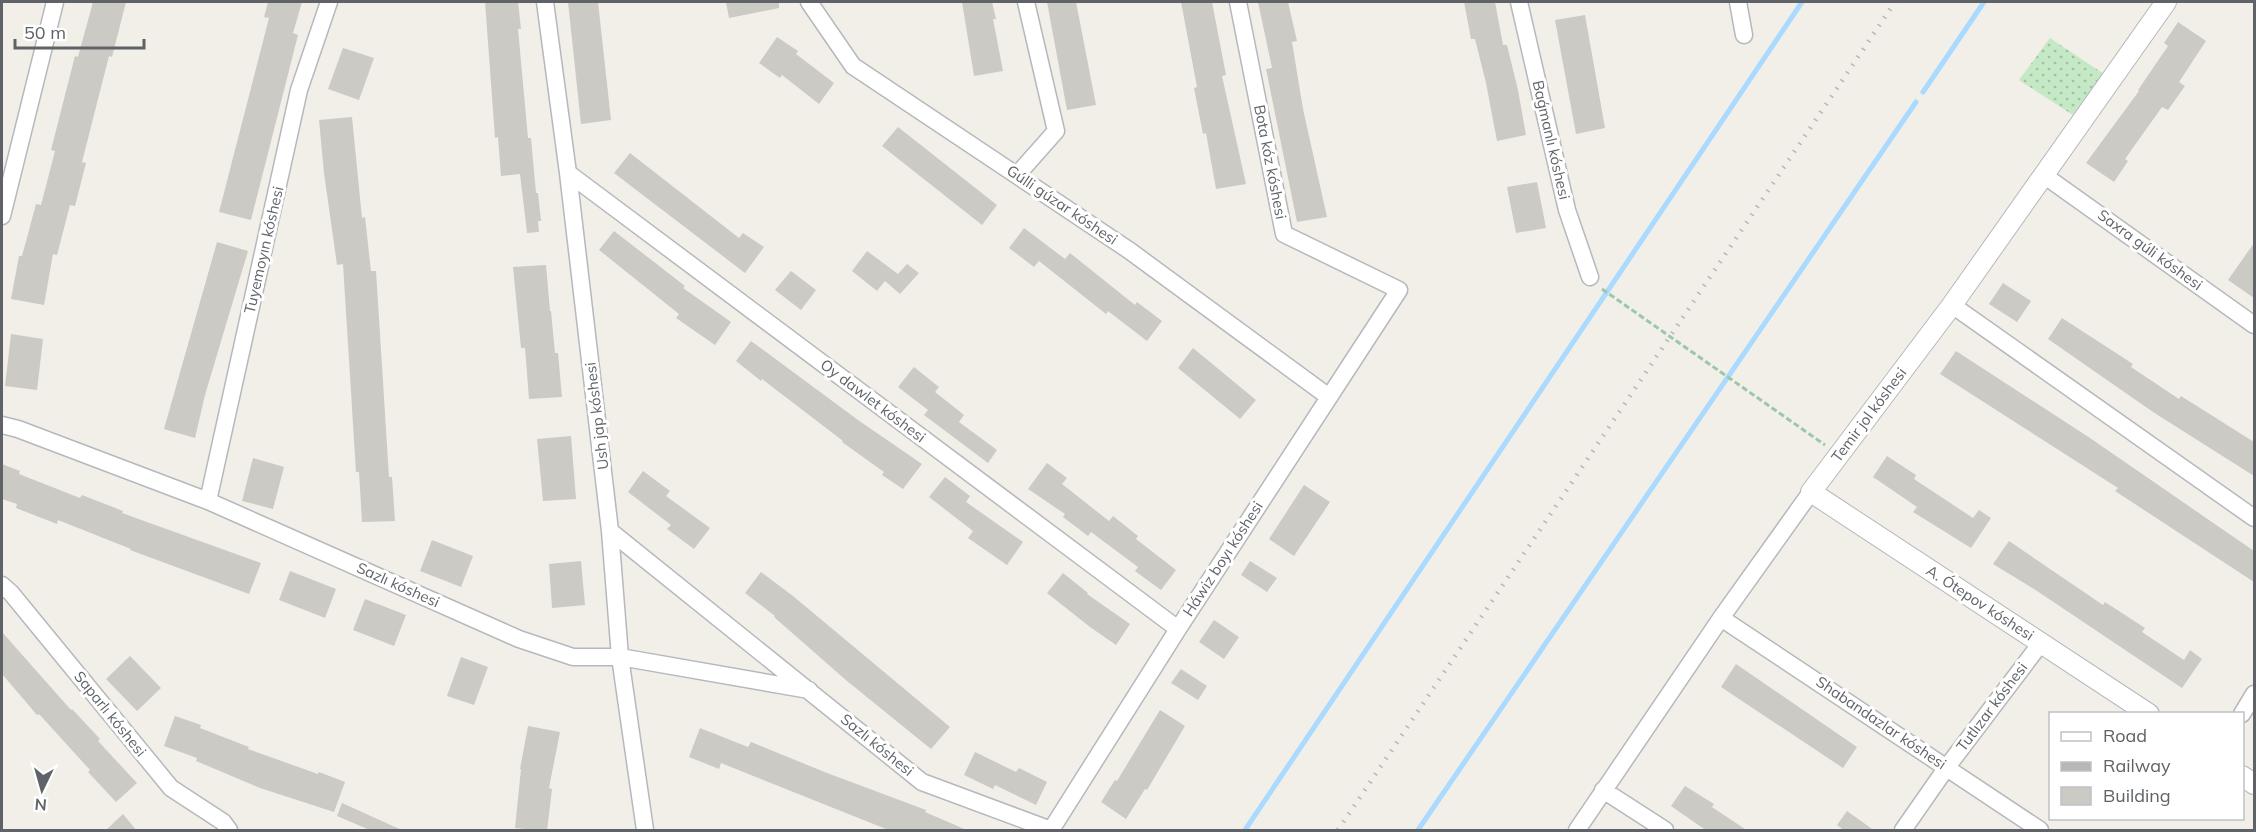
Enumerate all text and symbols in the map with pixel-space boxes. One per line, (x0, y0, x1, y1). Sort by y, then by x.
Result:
scale bar (15, 12, 144, 50)
text: 50 m (24, 21, 66, 44)
street label: Baǵmanlı kóshesi (1529, 78, 1574, 201)
street label: Bota kóz kóshesi (1250, 103, 1291, 221)
street label: Gúlli gúzar kóshesi (1003, 160, 1121, 249)
street label: Tuyemoyın kóshesi (240, 184, 287, 315)
street label: Saxra gúli kóshesi (2094, 205, 2206, 294)
street label: Oy dawlet kóshesi (817, 355, 930, 446)
street label: Ush jap kóshesi (580, 361, 613, 471)
street label: Temir jol kóshesi (1827, 364, 1910, 466)
street label: Háwiz boyı kóshesi (1178, 498, 1267, 620)
street label: Sazlı kóshesi (354, 558, 443, 611)
street label: A. Ótepov kóshesi (1923, 561, 2038, 644)
street label: Tutlızar kóshesi (1952, 658, 2031, 755)
street label: Saparlı kóshesi (70, 667, 151, 760)
street label: Shabandazlar kóshesi (1812, 672, 1950, 773)
street label: Sazlı kóshesi (837, 709, 918, 780)
legend (2049, 712, 2244, 820)
text: Road (2103, 724, 2147, 747)
text: Railway (2103, 754, 2171, 777)
north arrow (12, 760, 72, 820)
text: Building (2103, 784, 2171, 807)
text: N (34, 794, 48, 815)

